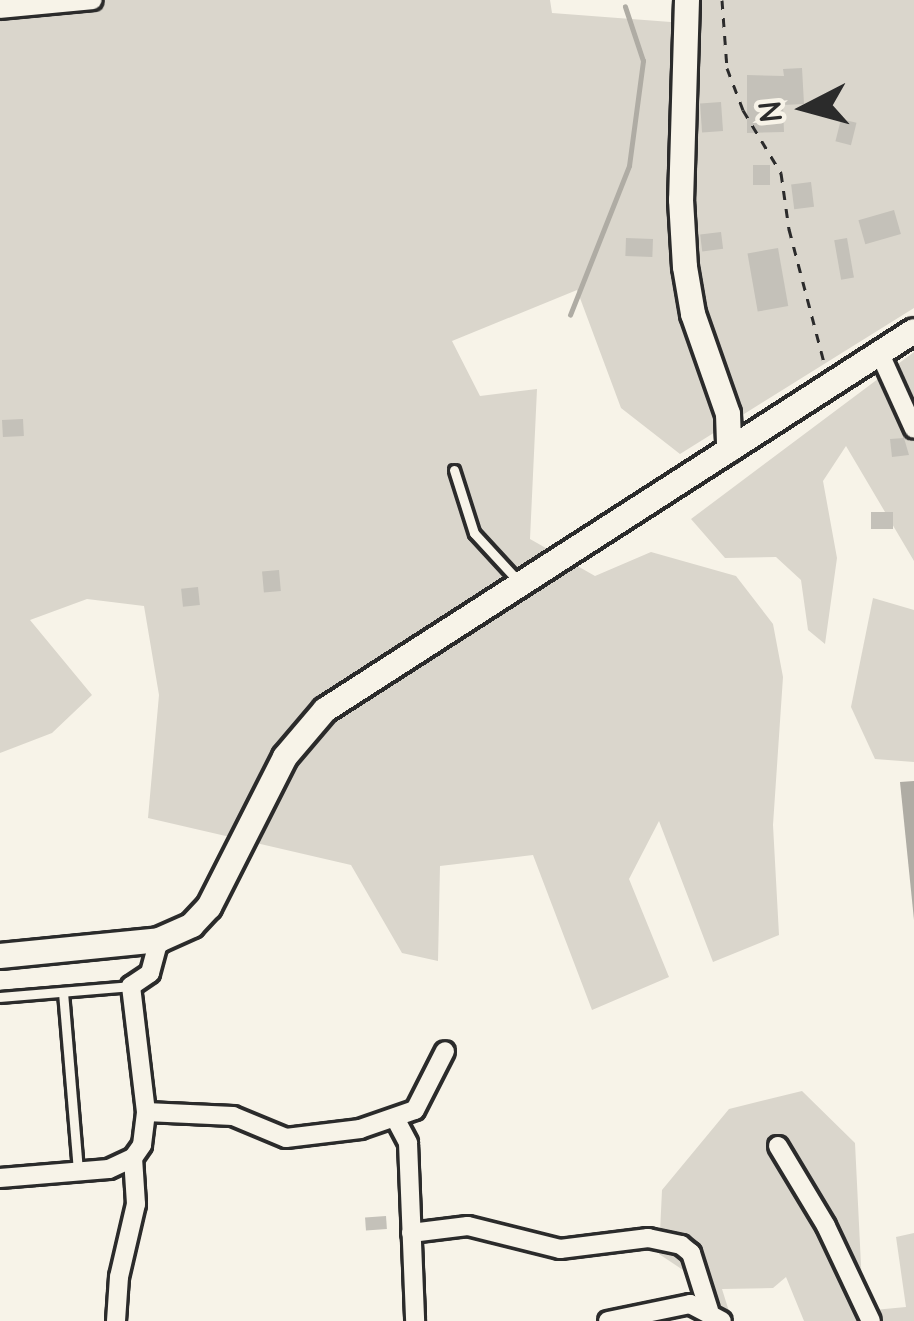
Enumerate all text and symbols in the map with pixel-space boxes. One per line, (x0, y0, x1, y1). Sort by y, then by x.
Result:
north arrow (746, 48, 866, 168)
text: N (750, 99, 790, 124)

